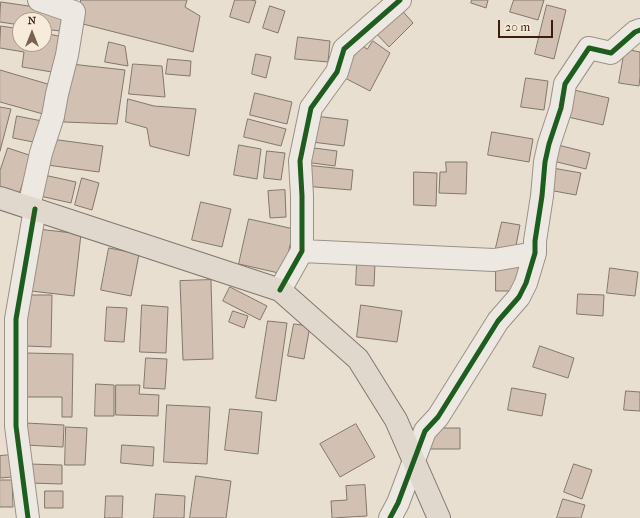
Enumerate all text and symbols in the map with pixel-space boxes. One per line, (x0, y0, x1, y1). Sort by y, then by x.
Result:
north arrow (12, 12, 52, 52)
scale bar (500, 12, 555, 38)
text: N (28, 14, 36, 27)
text: 20 m (505, 20, 530, 34)

